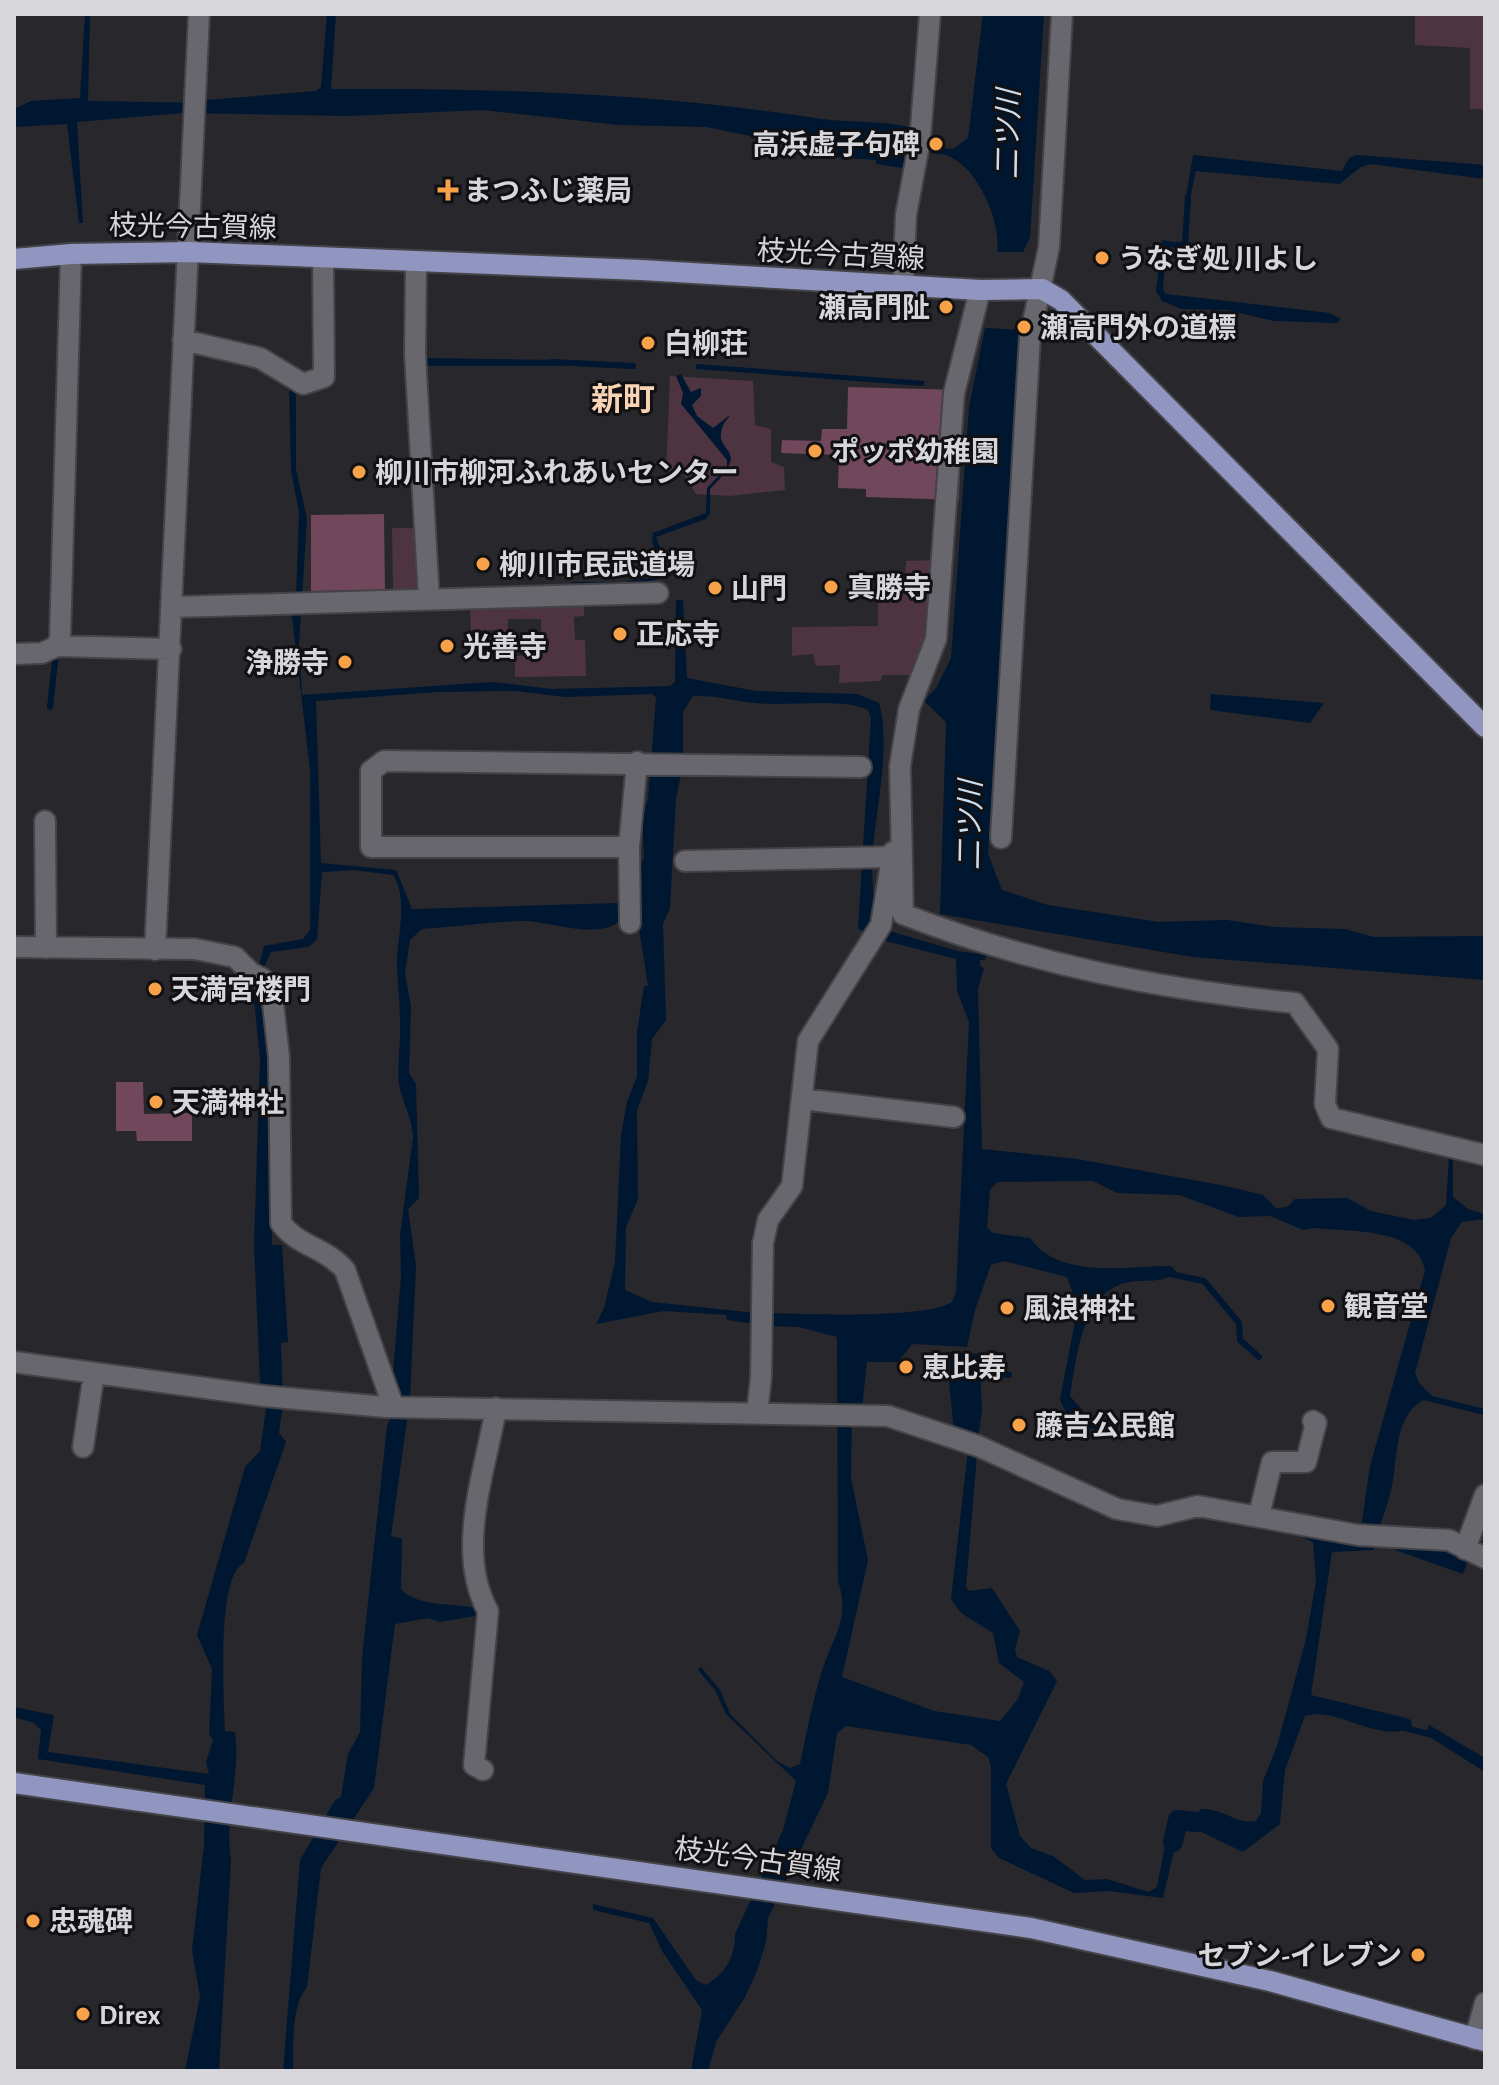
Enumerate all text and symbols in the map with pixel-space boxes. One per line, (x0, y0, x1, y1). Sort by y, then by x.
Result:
water label: 二ツ川 (993, 86, 1025, 179)
place label: 高浜虚子句碑 (752, 129, 920, 160)
marker: 高浜虚子句碑 (927, 135, 945, 153)
place label: まつふじ薬局 (464, 176, 632, 206)
marker: まつふじ薬局 (439, 181, 457, 199)
street label: 枝光今古賀線 (109, 211, 277, 243)
street label: 枝光今古賀線 (756, 236, 926, 274)
place label: うなぎ処 川よし (1118, 244, 1318, 274)
marker: うなぎ処 川よし (1093, 249, 1111, 267)
place label: 瀬高門阯 (818, 293, 930, 323)
marker: 瀬高門阯 (937, 298, 955, 316)
place label: 瀬高門外の道標 (1040, 313, 1236, 343)
marker: 瀬高門外の道標 (1015, 318, 1033, 336)
place label: 白柳荘 (664, 328, 748, 359)
marker: 白柳荘 (639, 334, 657, 352)
district label: 新町 (591, 383, 655, 416)
place label: ポッポ幼稚園 (831, 436, 999, 467)
marker: ポッポ幼稚園 (806, 442, 824, 460)
place label: 柳川市柳河ふれあいセンター (375, 458, 739, 488)
marker: 柳川市柳河ふれあいセンター (350, 463, 368, 481)
place label: 柳川市民武道場 (499, 550, 695, 580)
marker: 柳川市民武道場 (474, 555, 492, 573)
place label: 真勝寺 (847, 572, 931, 603)
place label: 山門 (731, 575, 787, 604)
marker: 真勝寺 (822, 578, 840, 596)
marker: 山門 (706, 579, 724, 597)
place label: 正応寺 (636, 619, 720, 650)
marker: 正応寺 (611, 625, 629, 643)
place label: 光善寺 (463, 631, 547, 662)
marker: 光善寺 (438, 637, 456, 655)
place label: 浄勝寺 (245, 647, 329, 678)
marker: 浄勝寺 (336, 653, 354, 671)
water label: 二ツ川 (955, 777, 987, 870)
place label: 天満宮楼門 (171, 974, 311, 1005)
marker: 天満宮楼門 (146, 980, 164, 998)
place label: 天満神社 (172, 1087, 284, 1118)
marker: 天満神社 (147, 1093, 165, 1111)
place label: 観音堂 (1344, 1291, 1428, 1322)
place label: 風浪神社 (1023, 1294, 1135, 1324)
marker: 観音堂 (1319, 1297, 1337, 1315)
marker: 風浪神社 (998, 1299, 1016, 1317)
place label: 恵比寿 (922, 1353, 1006, 1383)
marker: 恵比寿 (897, 1358, 915, 1376)
place label: 藤吉公民館 (1035, 1411, 1175, 1441)
marker: 藤吉公民館 (1010, 1416, 1028, 1434)
street label: 枝光今古賀線 (673, 1833, 843, 1887)
place label: 忠魂碑 (49, 1906, 133, 1937)
marker: 忠魂碑 (24, 1912, 42, 1930)
place label: セブン-イレブン (1197, 1940, 1402, 1971)
marker: セブン-イレブン (1409, 1946, 1427, 1964)
place label: Direx (99, 2002, 161, 2030)
marker: Direx (74, 2005, 92, 2023)

